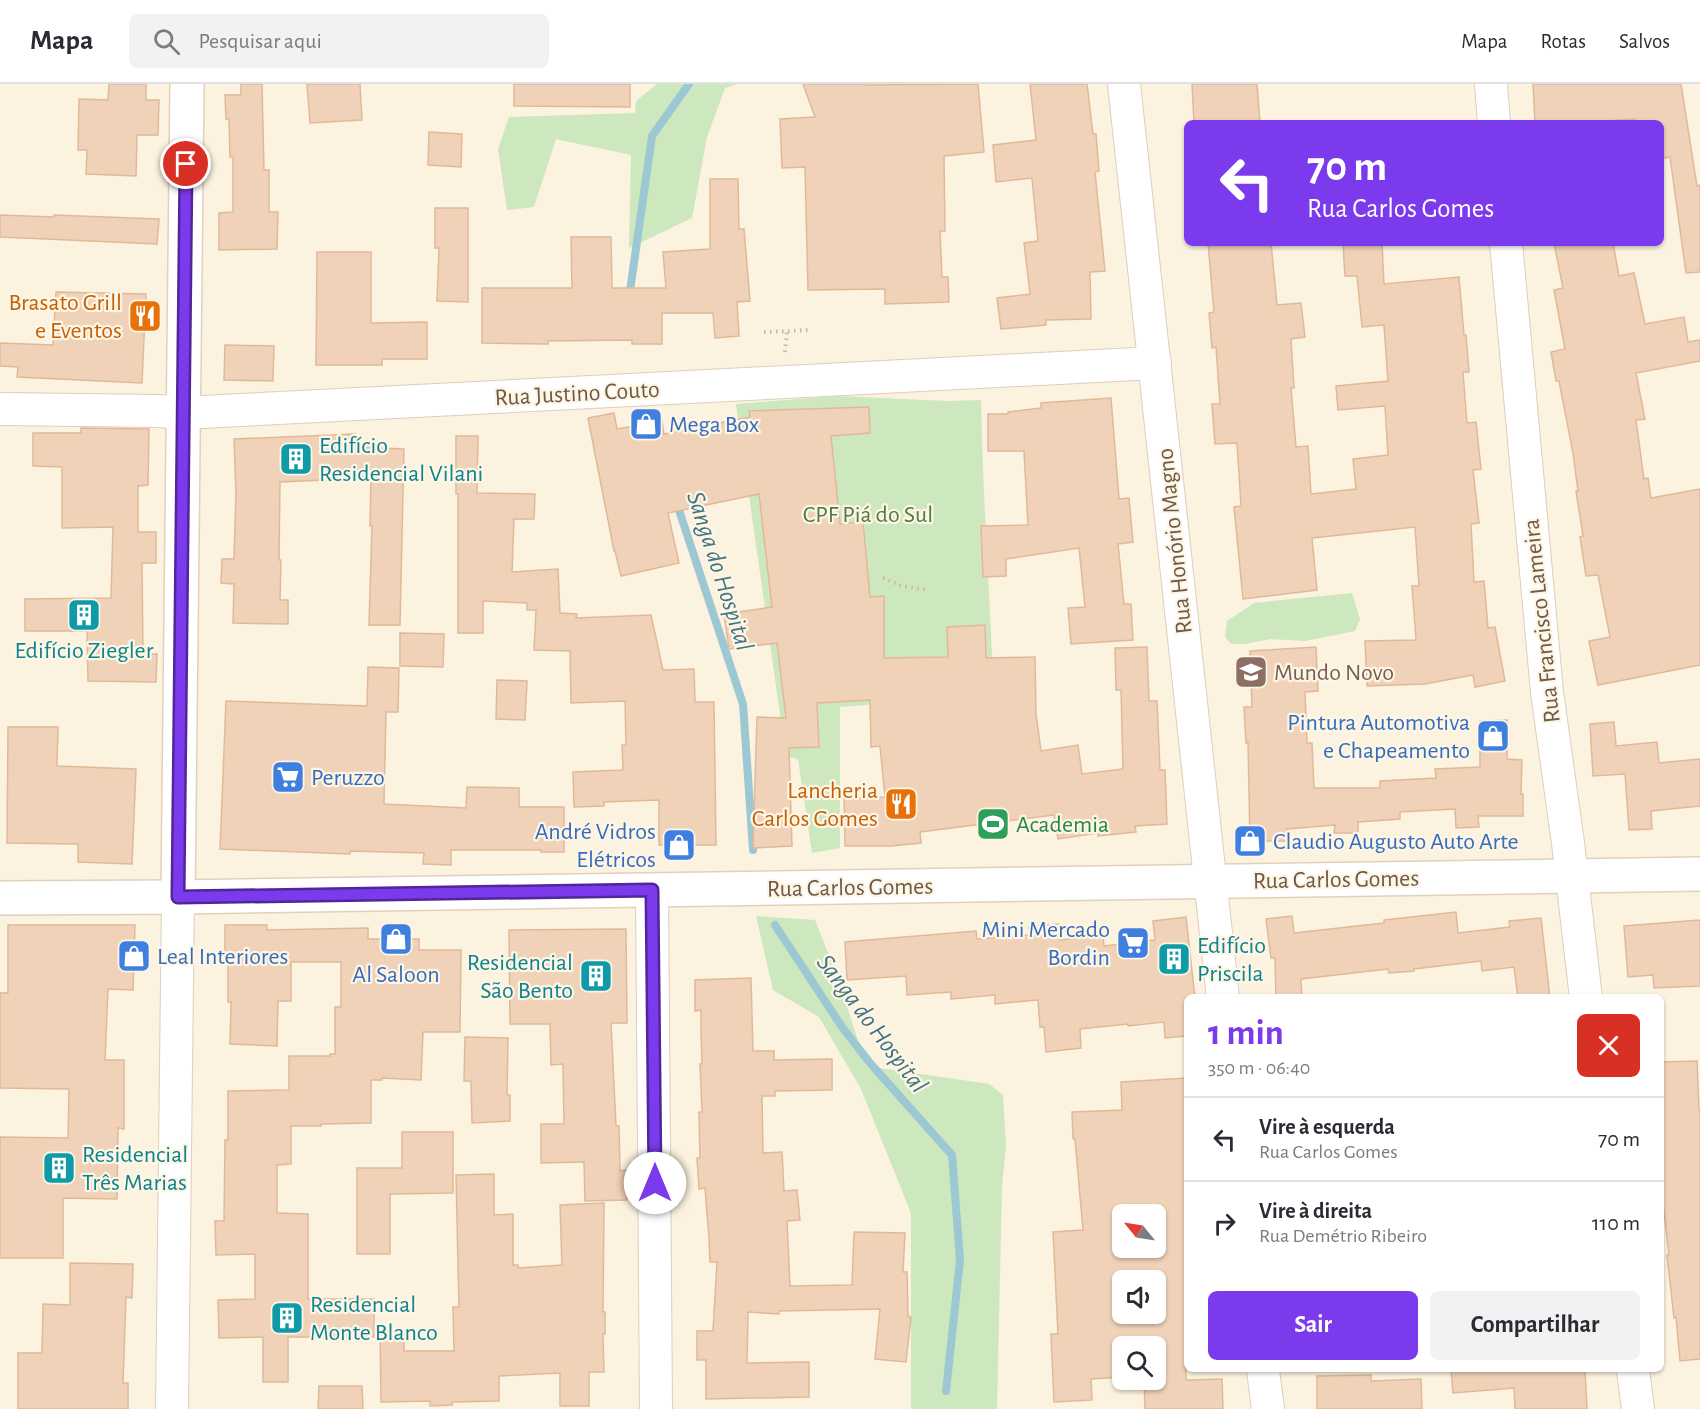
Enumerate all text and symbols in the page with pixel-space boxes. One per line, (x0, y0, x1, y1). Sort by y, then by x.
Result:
search box (129, 14, 549, 68)
icon: search (150, 25, 183, 58)
text: Mapa (30, 27, 93, 55)
text: Pesquisar aqui (198, 30, 322, 52)
text: Mapa (1461, 31, 1508, 52)
text: Rotas (1541, 31, 1586, 52)
text: Salvos (1619, 31, 1670, 52)
pin (160, 138, 211, 189)
icon: left (1208, 144, 1286, 222)
text: 70 m (1307, 146, 1387, 188)
icon: arrive (169, 147, 202, 180)
text: Rua Carlos Gomes (1307, 195, 1494, 222)
place label: Brasato Grill e Eventos (8, 291, 122, 343)
restaurant icon: Brasato Grill e Eventos (127, 298, 163, 334)
street label: Rua Justino Couto (494, 378, 660, 410)
shop icon: Mega Box (628, 406, 664, 442)
place label: Mega Box (669, 413, 760, 437)
place label: Edifício Residencial Vilani (319, 434, 483, 486)
building icon: Edifício Residencial Vilani (278, 441, 314, 477)
street label: Rua Honório Magno (1153, 447, 1197, 635)
water label: Sanga do Hospital (682, 488, 758, 654)
park label: CPF Piá do Sul (803, 503, 933, 527)
street label: Rua Francisco Lameira (1519, 518, 1565, 724)
building icon: Edifício Ziegler (66, 597, 102, 633)
place label: Edifício Ziegler (15, 639, 154, 663)
school or university icon: Mundo Novo (1233, 654, 1269, 690)
place label: Mundo Novo (1274, 661, 1394, 685)
place label: Pintura Automotiva e Chapeamento (1287, 711, 1470, 763)
shop icon: Pintura Automotiva e Chapeamento (1475, 718, 1511, 754)
supermarket icon: Peruzzo (270, 759, 306, 795)
place label: Peruzzo (311, 766, 385, 790)
place label: Lancheria Carlos Gomes (752, 779, 878, 831)
restaurant icon: Lancheria Carlos Gomes (883, 786, 919, 822)
sports icon: Academia (975, 806, 1011, 842)
place label: Academia (1016, 813, 1109, 837)
place label: André Vidros Elétricos (535, 820, 656, 872)
shop icon: Claudio Augusto Auto Arte (1232, 823, 1268, 859)
shop icon: André Vidros Elétricos (661, 827, 697, 863)
place label: Claudio Augusto Auto Arte (1273, 830, 1519, 854)
street label: Rua Carlos Gomes (1253, 867, 1419, 893)
street label: Rua Carlos Gomes (767, 875, 933, 901)
place label: Mini Mercado Bordin (982, 918, 1110, 970)
shop icon: Al Saloon (378, 921, 414, 957)
supermarket icon: Mini Mercado Bordin (1115, 925, 1151, 961)
place label: Edifício Priscila (1197, 934, 1266, 986)
shop icon: Leal Interiores (116, 938, 152, 974)
building icon: Edifício Priscila (1156, 941, 1192, 977)
place label: Leal Interiores (157, 945, 288, 969)
water label: Sanga do Hospital (812, 949, 933, 1098)
place label: Residencial São Bento (467, 951, 573, 1003)
building icon: Residencial São Bento (578, 958, 614, 994)
place label: Al Saloon (352, 963, 440, 987)
button: close (1577, 1014, 1640, 1077)
text: 1 min (1208, 1015, 1284, 1051)
text: 350 m · 06:40 (1208, 1058, 1310, 1078)
text: Vire à esquerda (1259, 1116, 1395, 1138)
icon: left (1208, 1123, 1241, 1156)
text: 70 m (1598, 1128, 1640, 1150)
text: Rua Carlos Gomes (1259, 1142, 1398, 1162)
place label: Residencial Três Marias (82, 1143, 188, 1195)
building icon: Residencial Três Marias (41, 1150, 77, 1186)
position arrow (623, 1151, 687, 1215)
text: Vire à direita (1259, 1200, 1372, 1222)
north arrow (1112, 1204, 1166, 1258)
map controls (1112, 1204, 1166, 1390)
icon: right (1208, 1207, 1241, 1240)
text: 110 m (1592, 1212, 1640, 1234)
text: Rua Demétrio Ribeiro (1259, 1226, 1427, 1246)
button: sound (1112, 1270, 1166, 1324)
button: Sair (1208, 1291, 1418, 1360)
button: Compartilhar (1430, 1291, 1640, 1360)
place label: Residencial Monte Blanco (310, 1293, 438, 1345)
building icon: Residencial Monte Blanco (269, 1300, 305, 1336)
button: search (1112, 1336, 1166, 1390)

